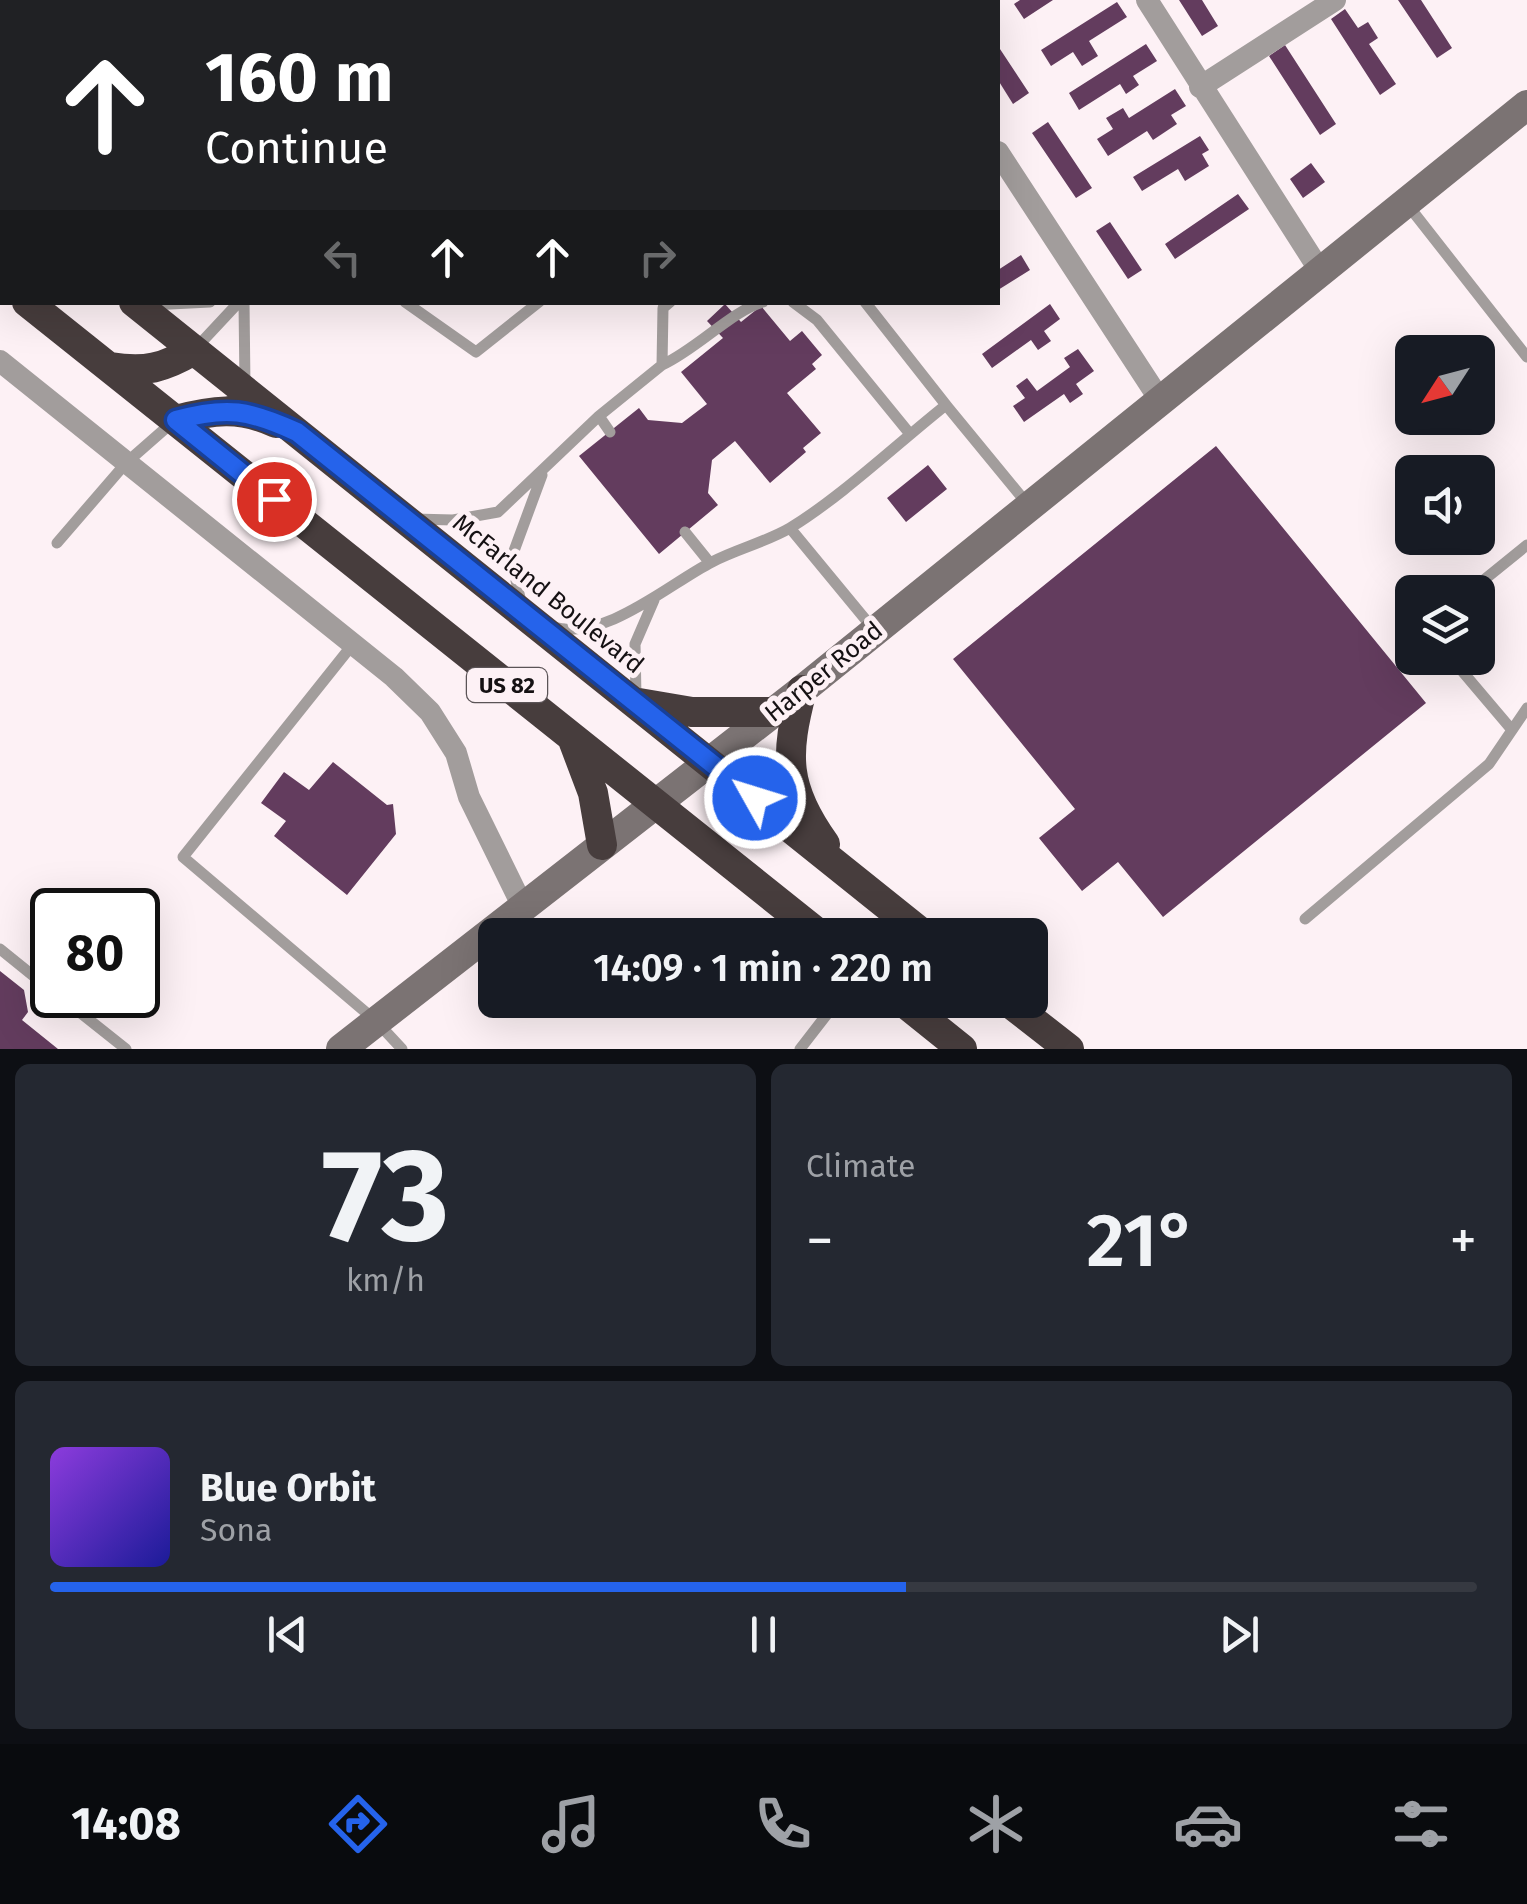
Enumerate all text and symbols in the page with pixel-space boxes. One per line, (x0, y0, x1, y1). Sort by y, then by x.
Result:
text: 160 m (205, 36, 394, 120)
icon: ahead (40, 40, 170, 170)
text: Continue (205, 121, 388, 175)
icon: left (315, 230, 370, 285)
icon: ahead (420, 230, 475, 285)
icon: ahead (525, 230, 580, 285)
icon: right (630, 230, 685, 285)
north arrow (1395, 335, 1495, 435)
map controls (1395, 335, 1495, 675)
button: sound (1395, 455, 1495, 555)
pin (232, 457, 317, 542)
icon: arrive (247, 472, 302, 527)
street label: McFarland Boulevard (447, 508, 649, 680)
button: layers (1395, 575, 1495, 675)
street label: Harper Road (759, 615, 889, 729)
road number: US 82 (467, 668, 547, 702)
position arrow (703, 746, 807, 850)
speed limit sign: 80 (30, 888, 160, 1018)
text: 14:09 · 1 min · 220 m (593, 945, 933, 991)
text: 73 (322, 1118, 449, 1274)
text: Climate (806, 1147, 915, 1185)
text: 21° (1087, 1196, 1197, 1286)
text: − (806, 1208, 834, 1274)
text: + (1450, 1208, 1477, 1274)
text: km/h (346, 1261, 425, 1299)
text: Blue Orbit (200, 1465, 376, 1511)
text: Sona (200, 1511, 272, 1549)
icon: previous (260, 1607, 315, 1662)
icon: pause (736, 1607, 791, 1662)
icon: next (1212, 1607, 1267, 1662)
icon: directions (323, 1789, 393, 1859)
icon: music (536, 1789, 606, 1859)
icon: phone (748, 1789, 818, 1859)
icon: climate (961, 1789, 1031, 1859)
icon: car (1173, 1789, 1243, 1859)
icon: filters (1386, 1789, 1456, 1859)
text: 14:08 (71, 1797, 181, 1851)

